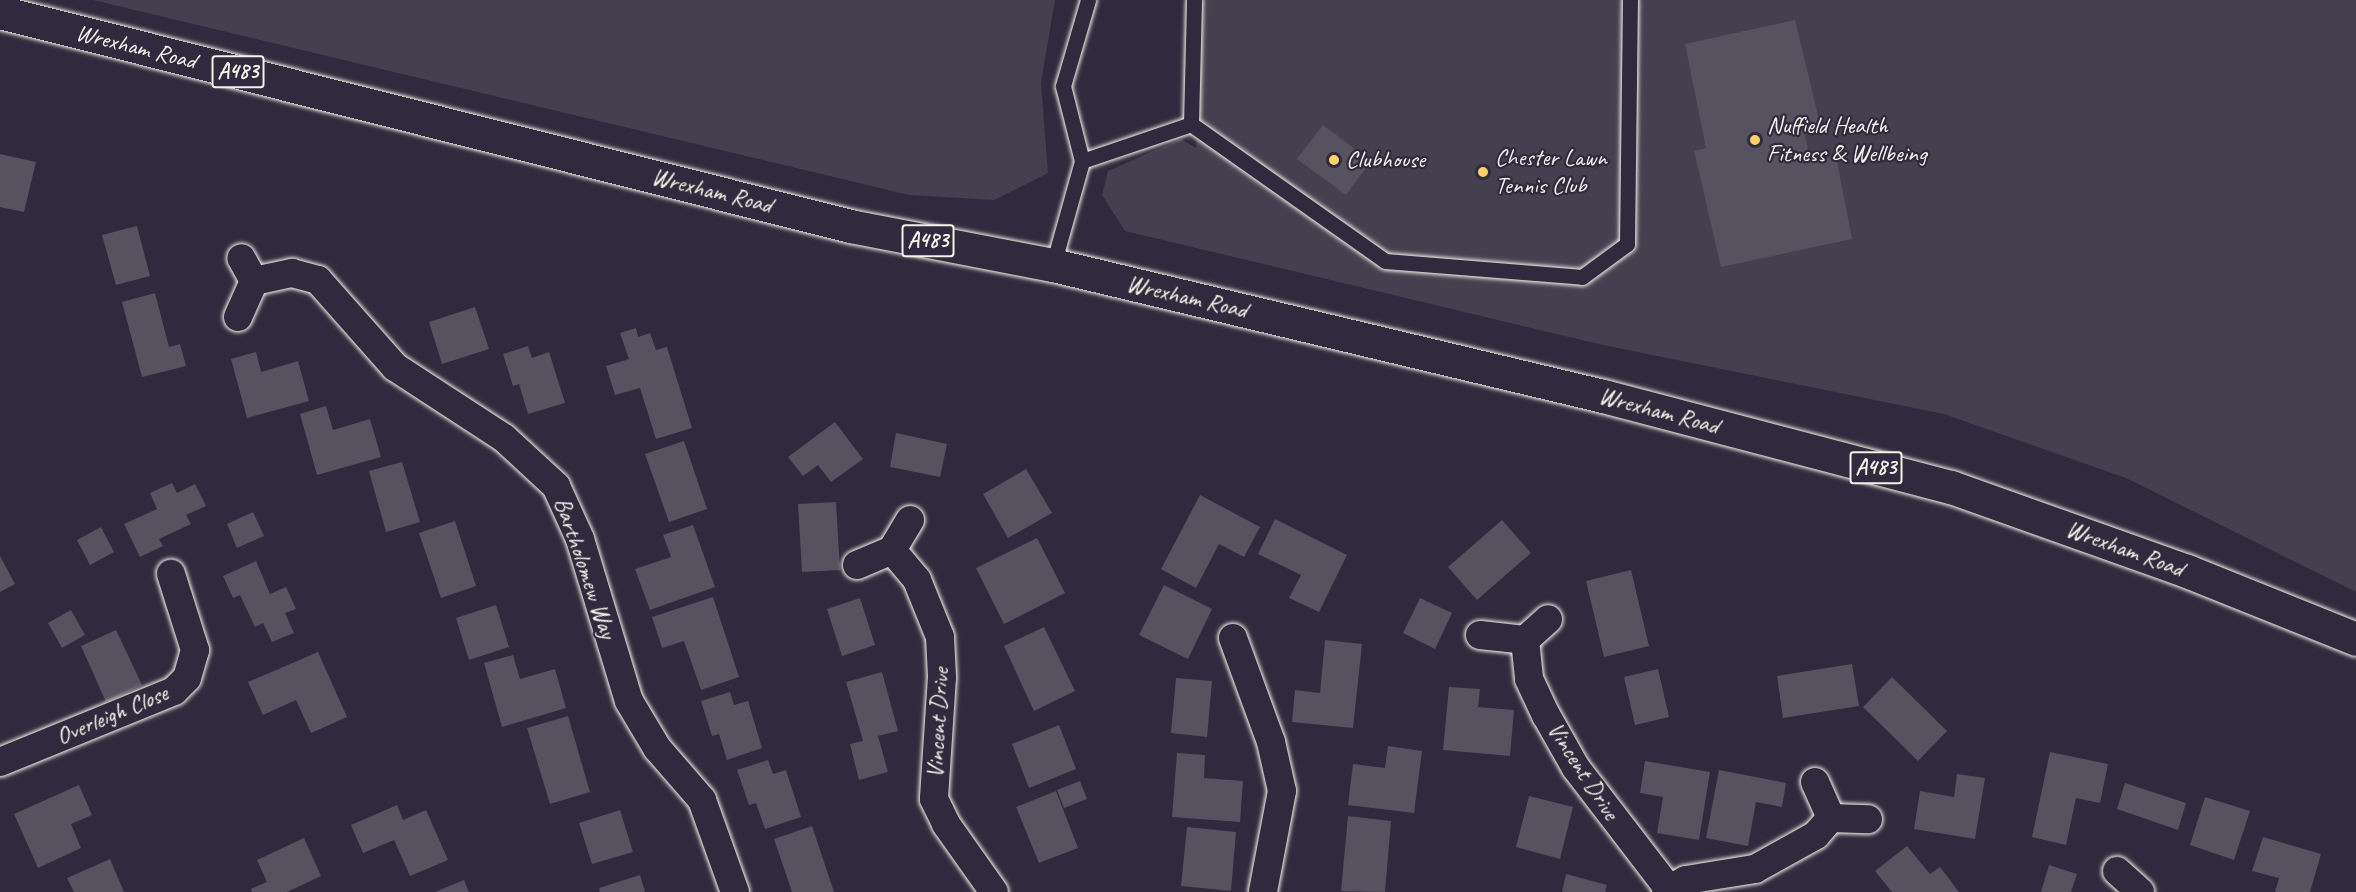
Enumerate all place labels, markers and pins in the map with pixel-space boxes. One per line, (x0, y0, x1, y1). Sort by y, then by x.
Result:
place label: Nuffield Health Fitness & Wellbeing (1767, 112, 1926, 168)
marker: Nuffield Health Fitness & Wellbeing (1748, 133, 1762, 147)
place label: Chester Lawn Tennis Club (1495, 144, 1607, 200)
place label: Clubhouse (1346, 146, 1425, 174)
marker: Clubhouse (1327, 153, 1341, 167)
marker: Chester Lawn Tennis Club (1476, 165, 1490, 179)

